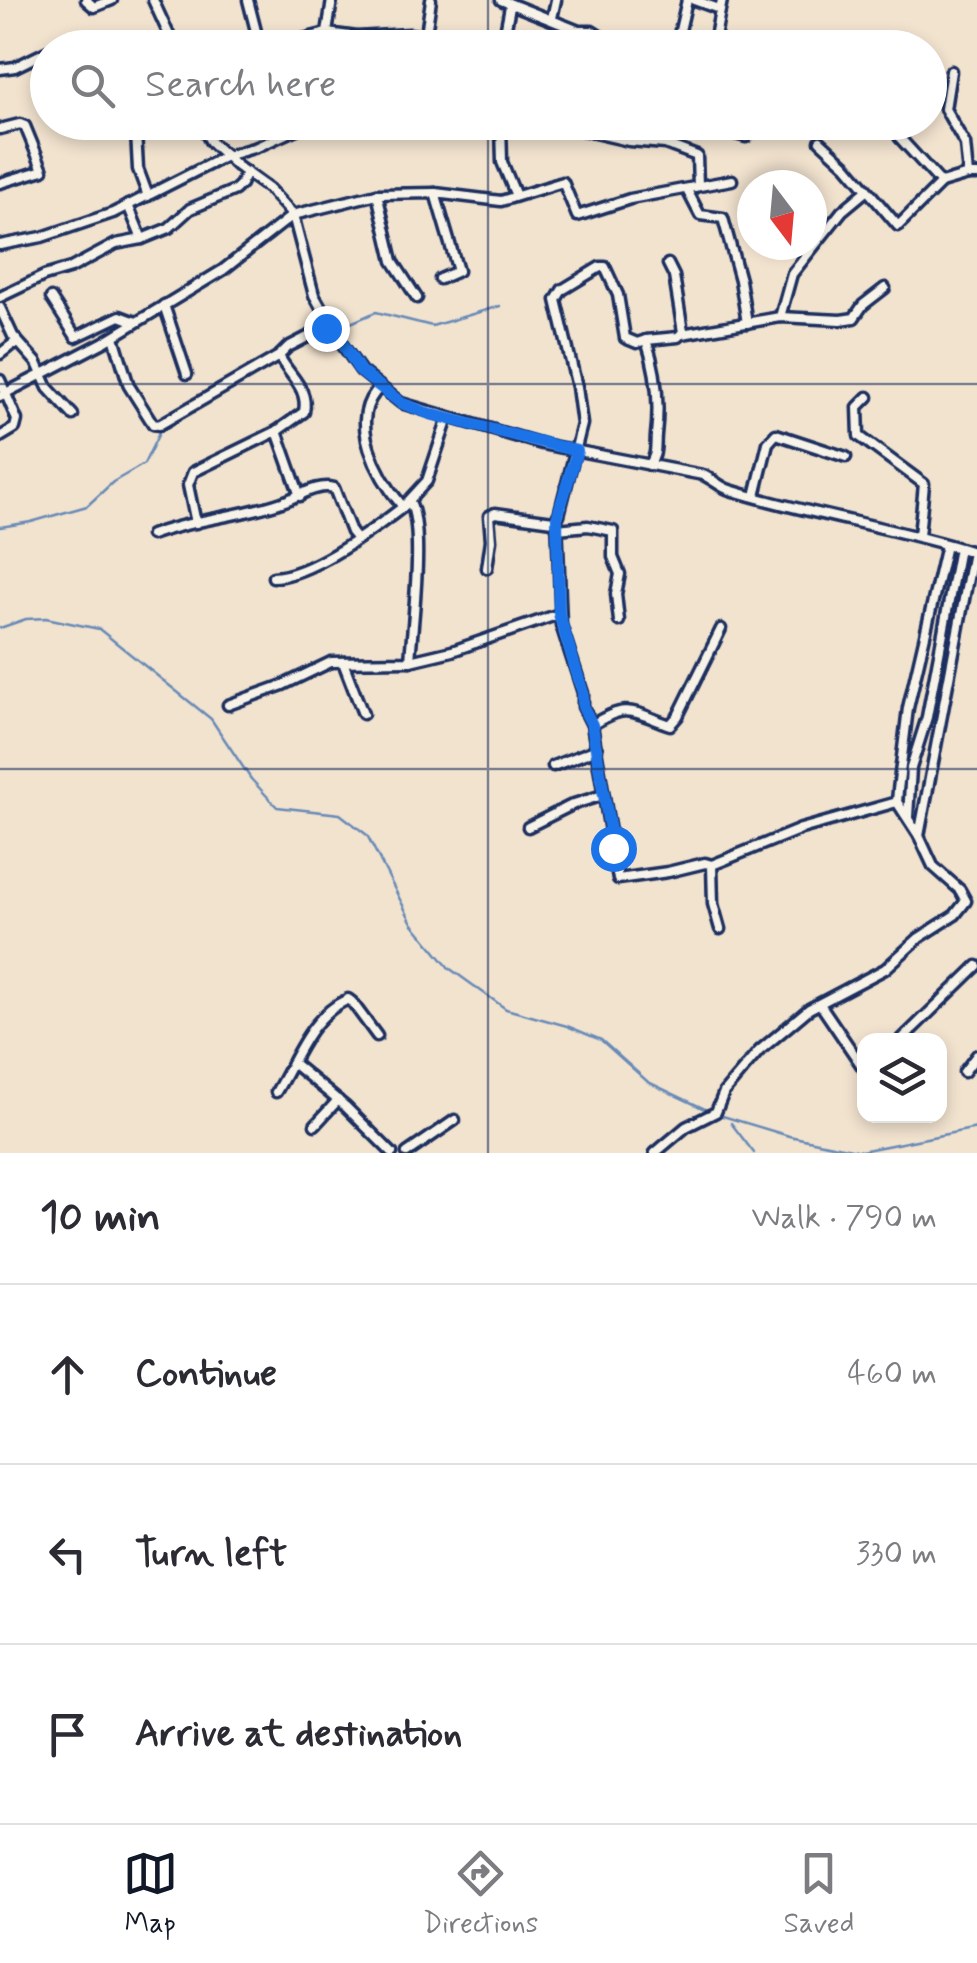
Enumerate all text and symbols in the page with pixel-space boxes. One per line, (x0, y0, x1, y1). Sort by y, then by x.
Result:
search box (30, 30, 947, 140)
icon: search (65, 58, 120, 113)
text: Search here (145, 61, 336, 110)
north arrow (737, 170, 827, 260)
route end (304, 306, 350, 352)
route start (591, 826, 637, 872)
map controls (857, 1033, 947, 1123)
button: layers (857, 1033, 947, 1123)
text: 10 min (40, 1191, 161, 1246)
text: Walk · 790 m (751, 1197, 937, 1239)
icon: ahead (40, 1347, 95, 1402)
text: Continue (135, 1350, 277, 1399)
text: 460 m (847, 1353, 937, 1395)
icon: left (40, 1527, 95, 1582)
text: Turn left (135, 1530, 287, 1579)
text: 330 m (856, 1533, 937, 1575)
icon: arrive (40, 1707, 95, 1762)
text: Arrive at destination (135, 1710, 462, 1759)
tab: Map (123, 1846, 178, 1943)
tab: Directions (423, 1846, 538, 1943)
tab: Saved (784, 1846, 854, 1943)

